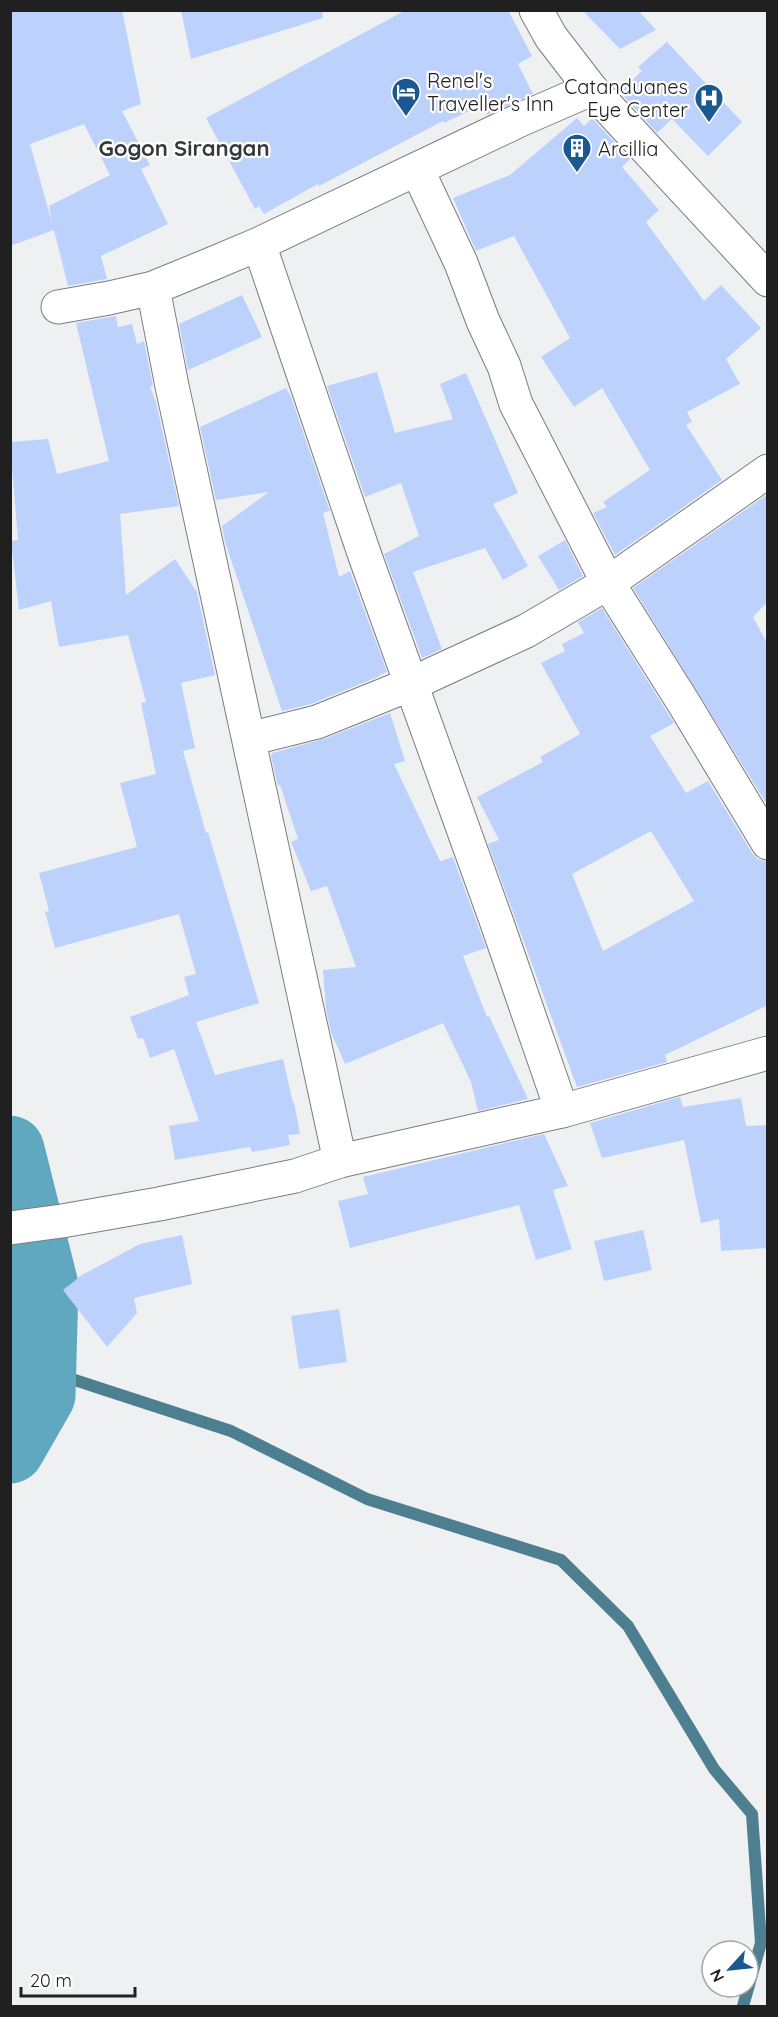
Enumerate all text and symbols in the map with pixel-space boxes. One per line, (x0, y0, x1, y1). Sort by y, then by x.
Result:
place label: Renel's Traveller's Inn (427, 68, 554, 116)
place label: Catanduanes Eye Center (564, 74, 688, 122)
hotel icon: Renel's Traveller's Inn (390, 76, 422, 118)
hospital icon: Catanduanes Eye Center (693, 82, 725, 124)
building icon: Arcillia (561, 132, 593, 174)
district label: Gogon Sirangan (98, 134, 270, 162)
place label: Arcillia (598, 136, 658, 161)
north arrow (700, 1939, 760, 1999)
scale bar (21, 1960, 135, 1998)
text: N (705, 1966, 728, 1986)
text: 20 m (30, 1969, 72, 1992)

